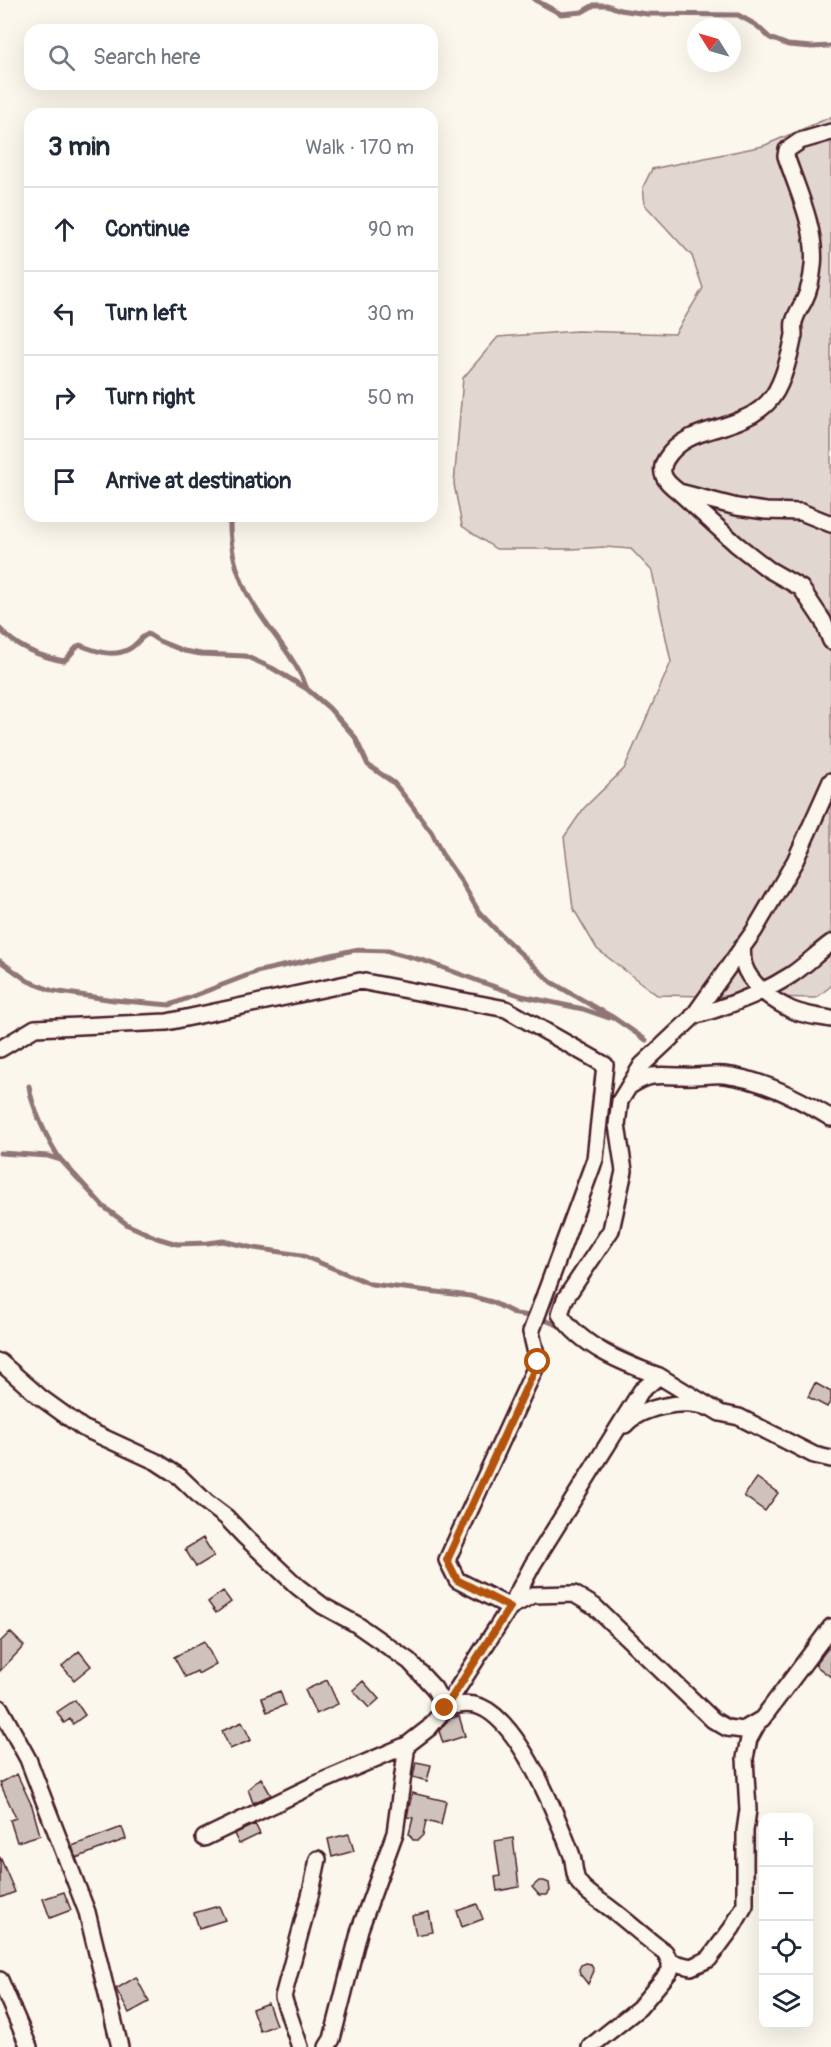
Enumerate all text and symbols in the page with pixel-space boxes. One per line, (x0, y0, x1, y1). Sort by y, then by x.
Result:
north arrow (687, 18, 741, 72)
search box (24, 24, 438, 90)
icon: search (45, 41, 78, 74)
text: Search here (93, 43, 200, 71)
text: 3 min (48, 131, 110, 163)
text: Walk · 170 m (305, 135, 414, 160)
icon: ahead (48, 213, 81, 246)
text: Continue (105, 215, 189, 243)
text: 90 m (368, 217, 414, 242)
icon: left (48, 297, 81, 330)
text: Turn left (105, 299, 187, 327)
text: 30 m (367, 301, 414, 326)
icon: right (48, 381, 81, 414)
text: Turn right (105, 383, 195, 411)
text: 50 m (367, 385, 414, 410)
icon: arrive (48, 465, 81, 498)
text: Arrive at destination (105, 467, 291, 495)
route start (524, 1348, 550, 1374)
route end (431, 1694, 457, 1720)
map controls (759, 1813, 813, 2029)
button: + (759, 1813, 813, 1867)
button: − (759, 1867, 813, 1921)
button: locate (759, 1921, 813, 1975)
button: layers (759, 1975, 813, 2029)

